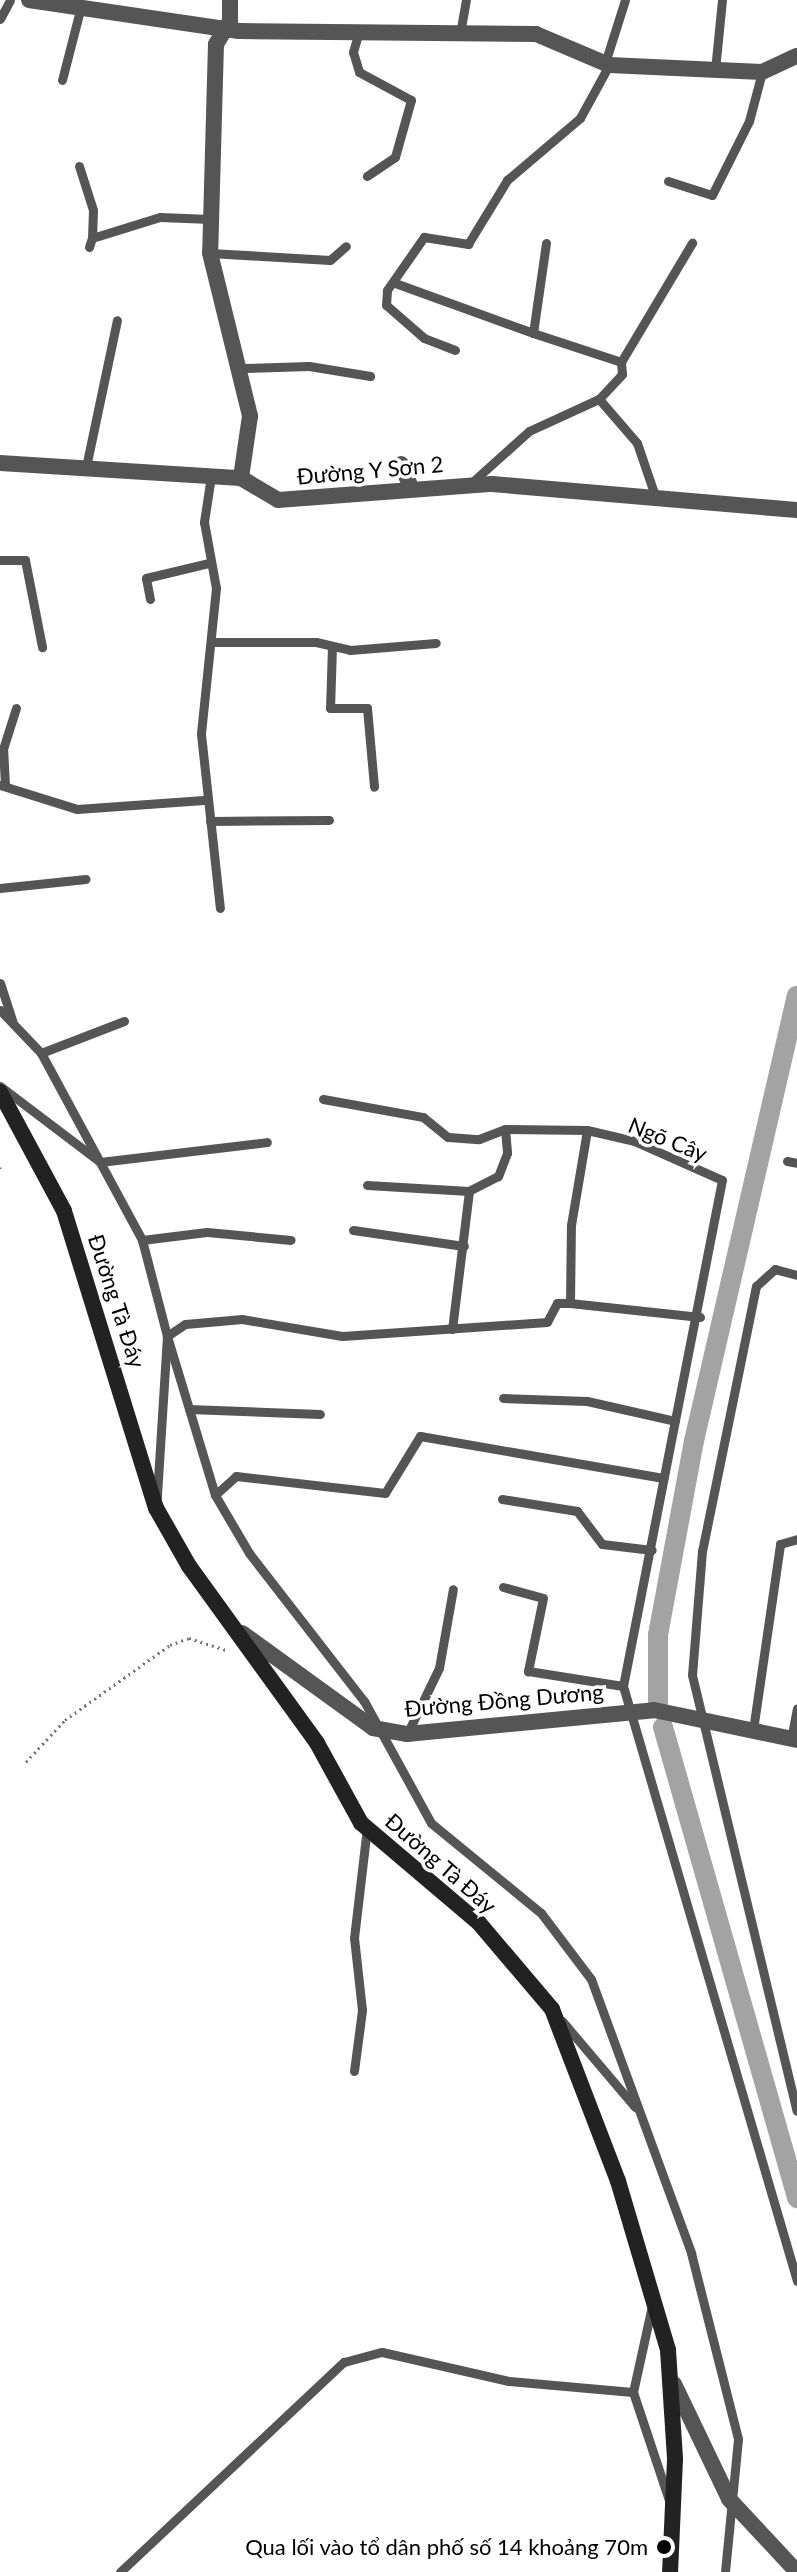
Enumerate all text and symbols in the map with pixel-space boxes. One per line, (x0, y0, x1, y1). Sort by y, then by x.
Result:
street label: Đường Y Sơn 2 (295, 450, 445, 490)
street label: Ngõ Cây (625, 1111, 711, 1167)
street label: Đường Tà Đáy (83, 1231, 151, 1371)
street label: Đường Đồng Dương (403, 1678, 605, 1722)
street label: Đường Tà Đáy (380, 1807, 502, 1919)
place label: Qua lối vào tổ dân phố số 14 khoảng 70m (245, 2534, 648, 2560)
marker: Qua lối vào tổ dân phố số 14 khoảng 70m (655, 2538, 673, 2556)

